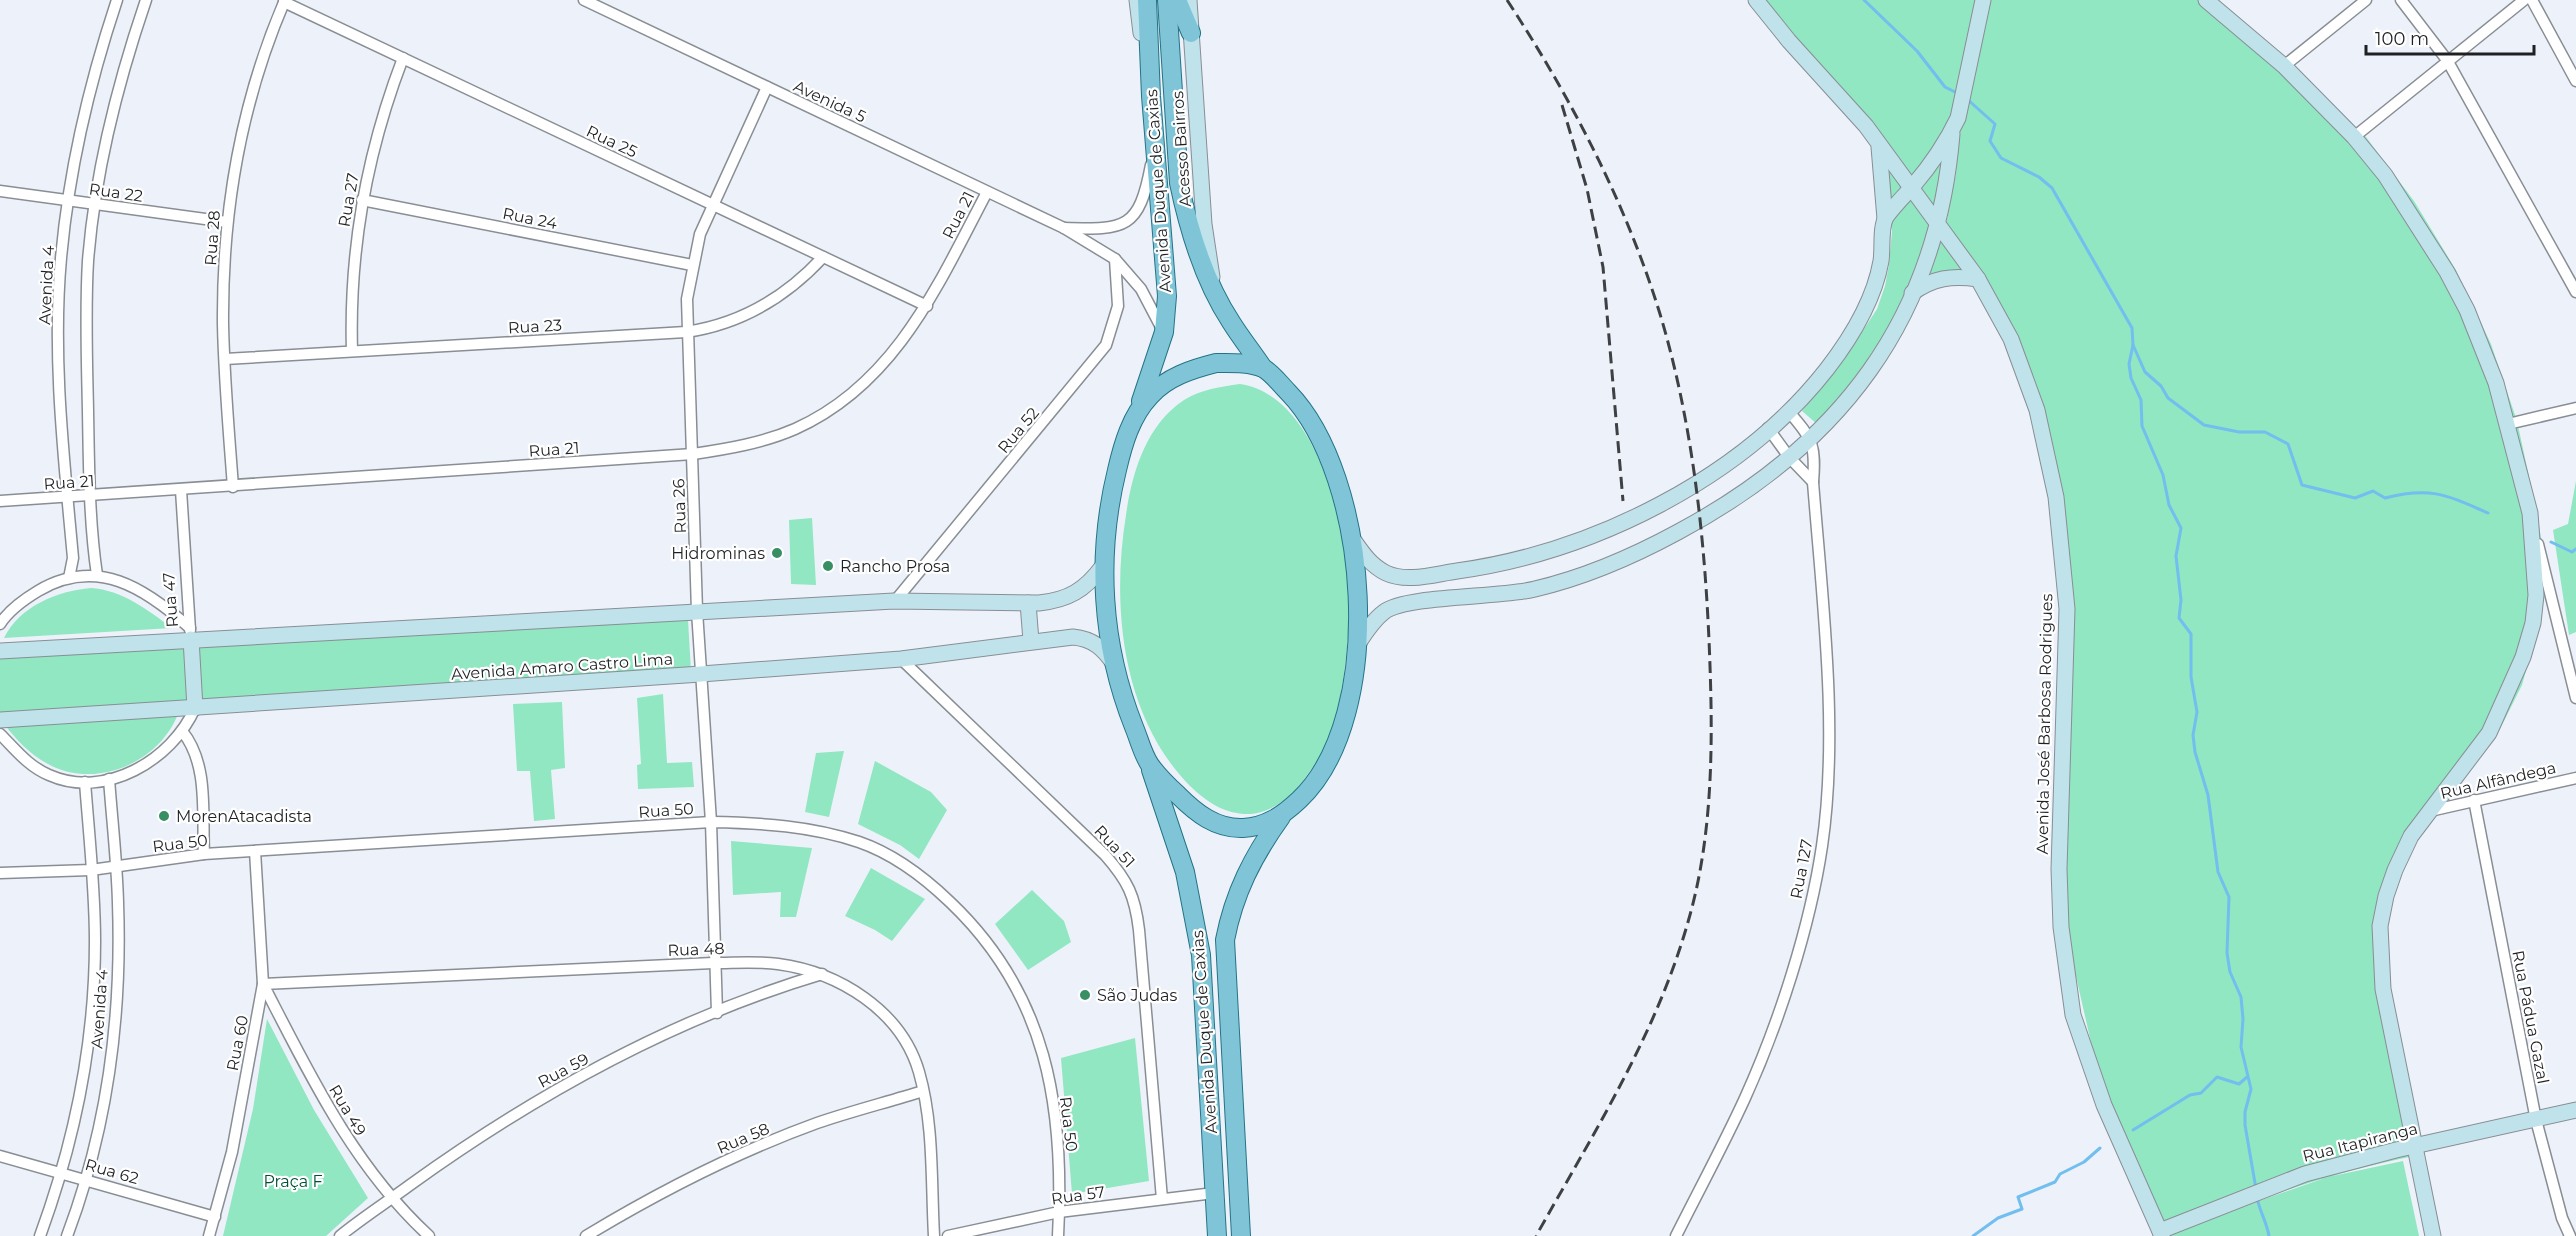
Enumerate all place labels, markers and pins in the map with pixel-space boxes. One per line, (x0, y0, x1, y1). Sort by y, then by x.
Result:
place label: Hidrominas (671, 544, 765, 563)
marker: Hidrominas (770, 546, 784, 560)
place label: Rancho Prosa (840, 557, 950, 576)
marker: Rancho Prosa (821, 559, 835, 573)
place label: MorenAtacadista (176, 807, 312, 826)
marker: MorenAtacadista (157, 809, 171, 823)
place label: São Judas (1097, 986, 1178, 1005)
marker: São Judas (1078, 988, 1092, 1002)

